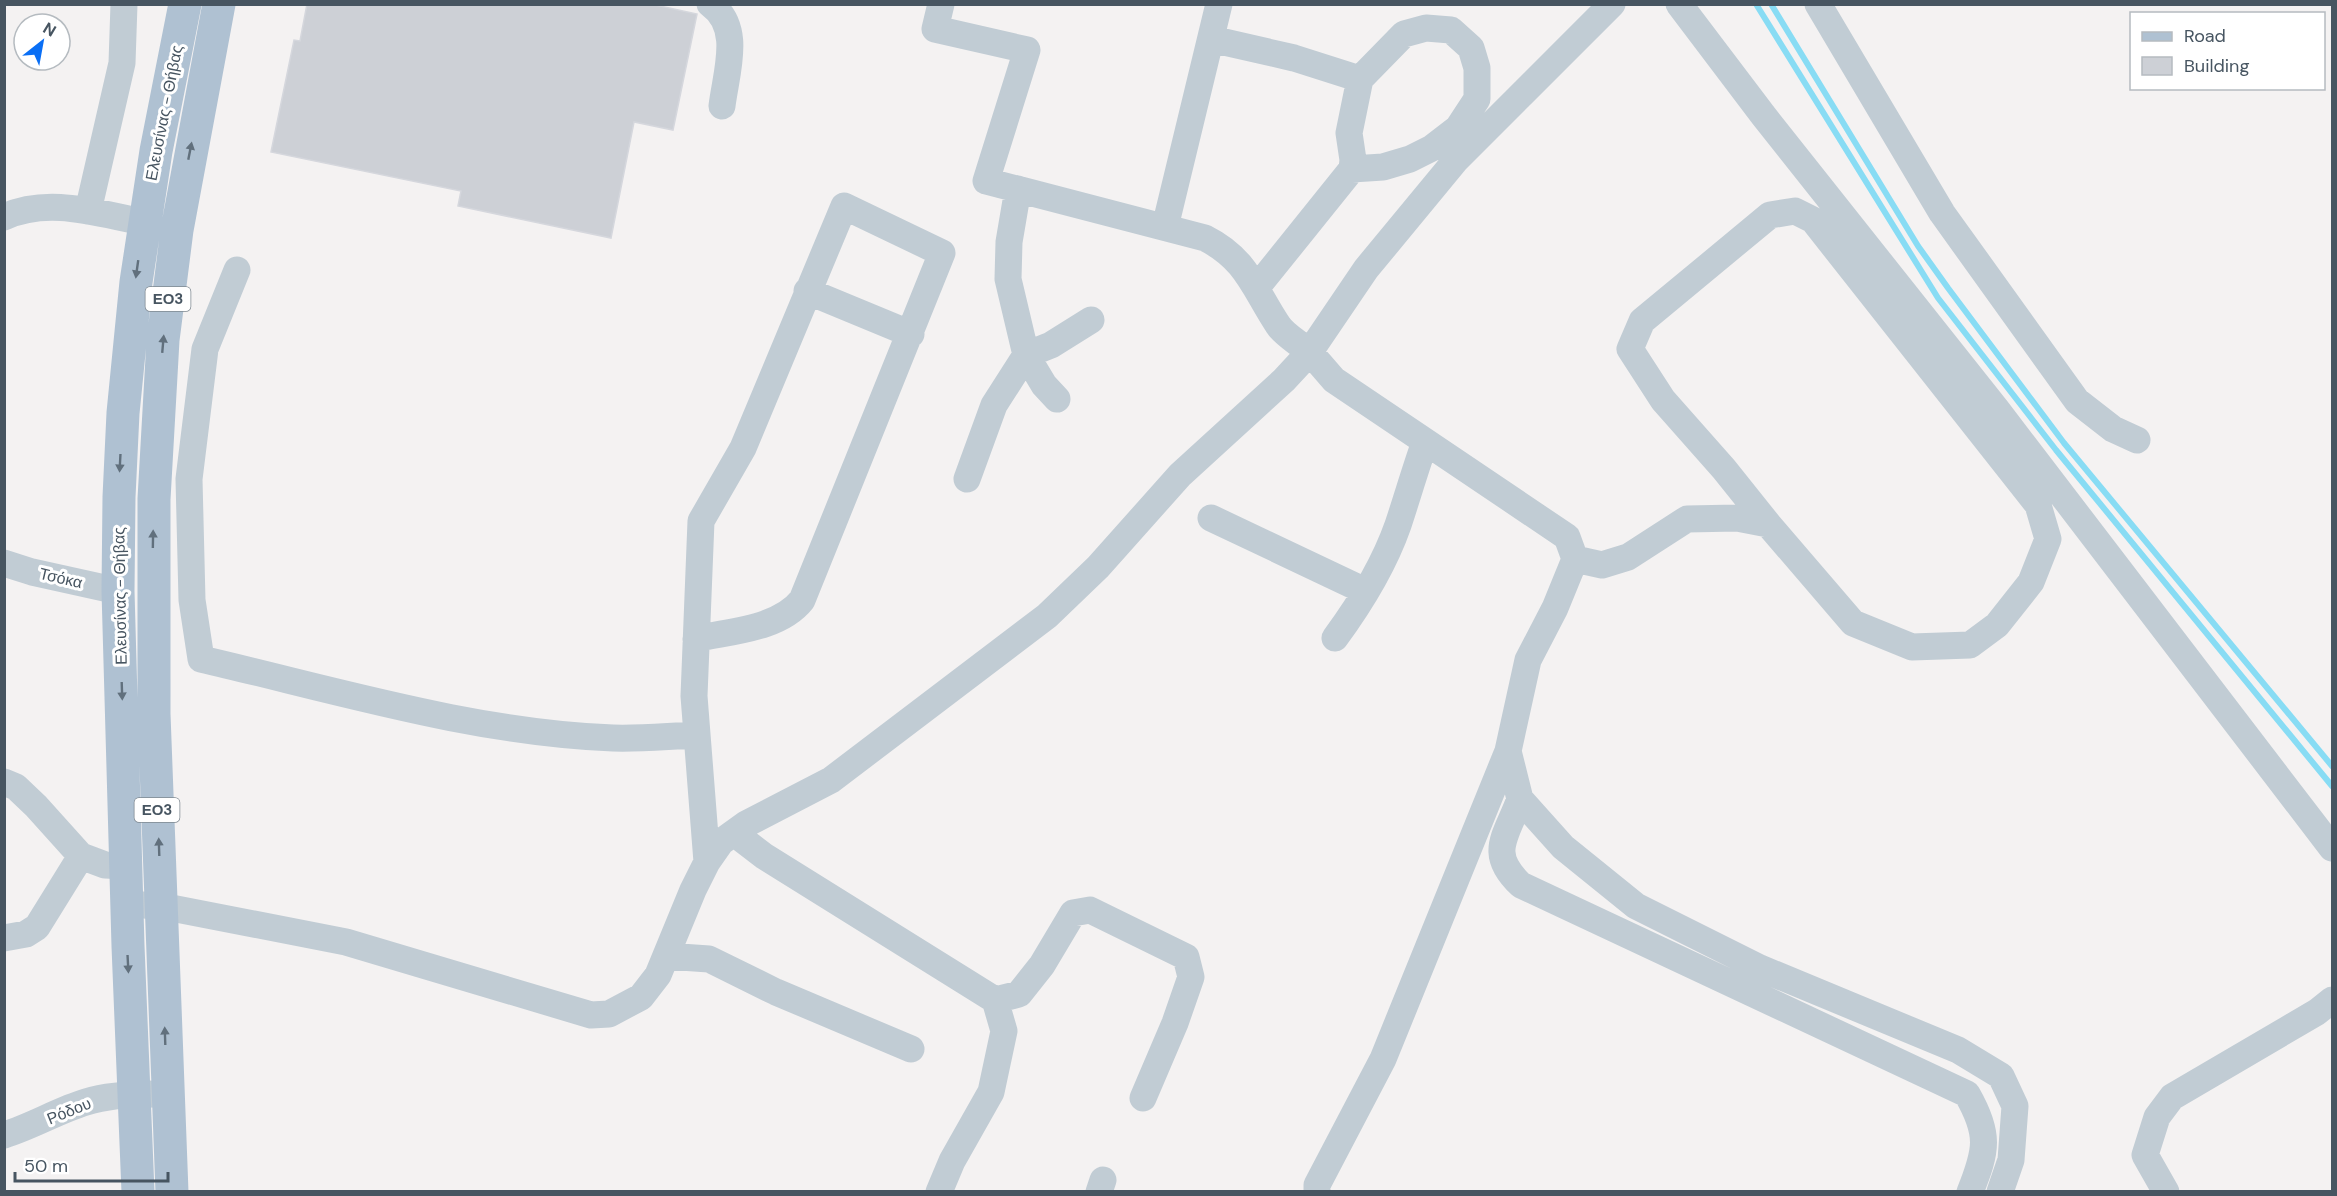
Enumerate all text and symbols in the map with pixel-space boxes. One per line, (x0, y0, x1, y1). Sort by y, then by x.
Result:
north arrow (12, 12, 72, 72)
legend (2130, 12, 2325, 90)
text: N (39, 18, 60, 42)
text: Road (2184, 24, 2226, 48)
street label: Ελευσίνας - Θήβας (141, 43, 187, 183)
text: Building (2184, 54, 2249, 78)
one-way arrow (186, 142, 195, 161)
one-way arrow (133, 259, 142, 278)
road number: ΕΟ3 (146, 287, 190, 311)
one-way arrow (158, 335, 168, 354)
one-way arrow (116, 453, 125, 472)
street label: Ελευσίνας - Θήβας (108, 527, 132, 665)
one-way arrow (148, 529, 158, 548)
street label: Τσόκα (37, 563, 85, 593)
one-way arrow (117, 682, 126, 701)
road number: ΕΟ3 (134, 798, 180, 822)
one-way arrow (154, 838, 163, 857)
one-way arrow (124, 954, 133, 973)
one-way arrow (161, 1027, 170, 1046)
street label: Ρόδου (44, 1093, 94, 1129)
scale bar (15, 1145, 168, 1183)
text: 50 m (24, 1154, 68, 1178)

